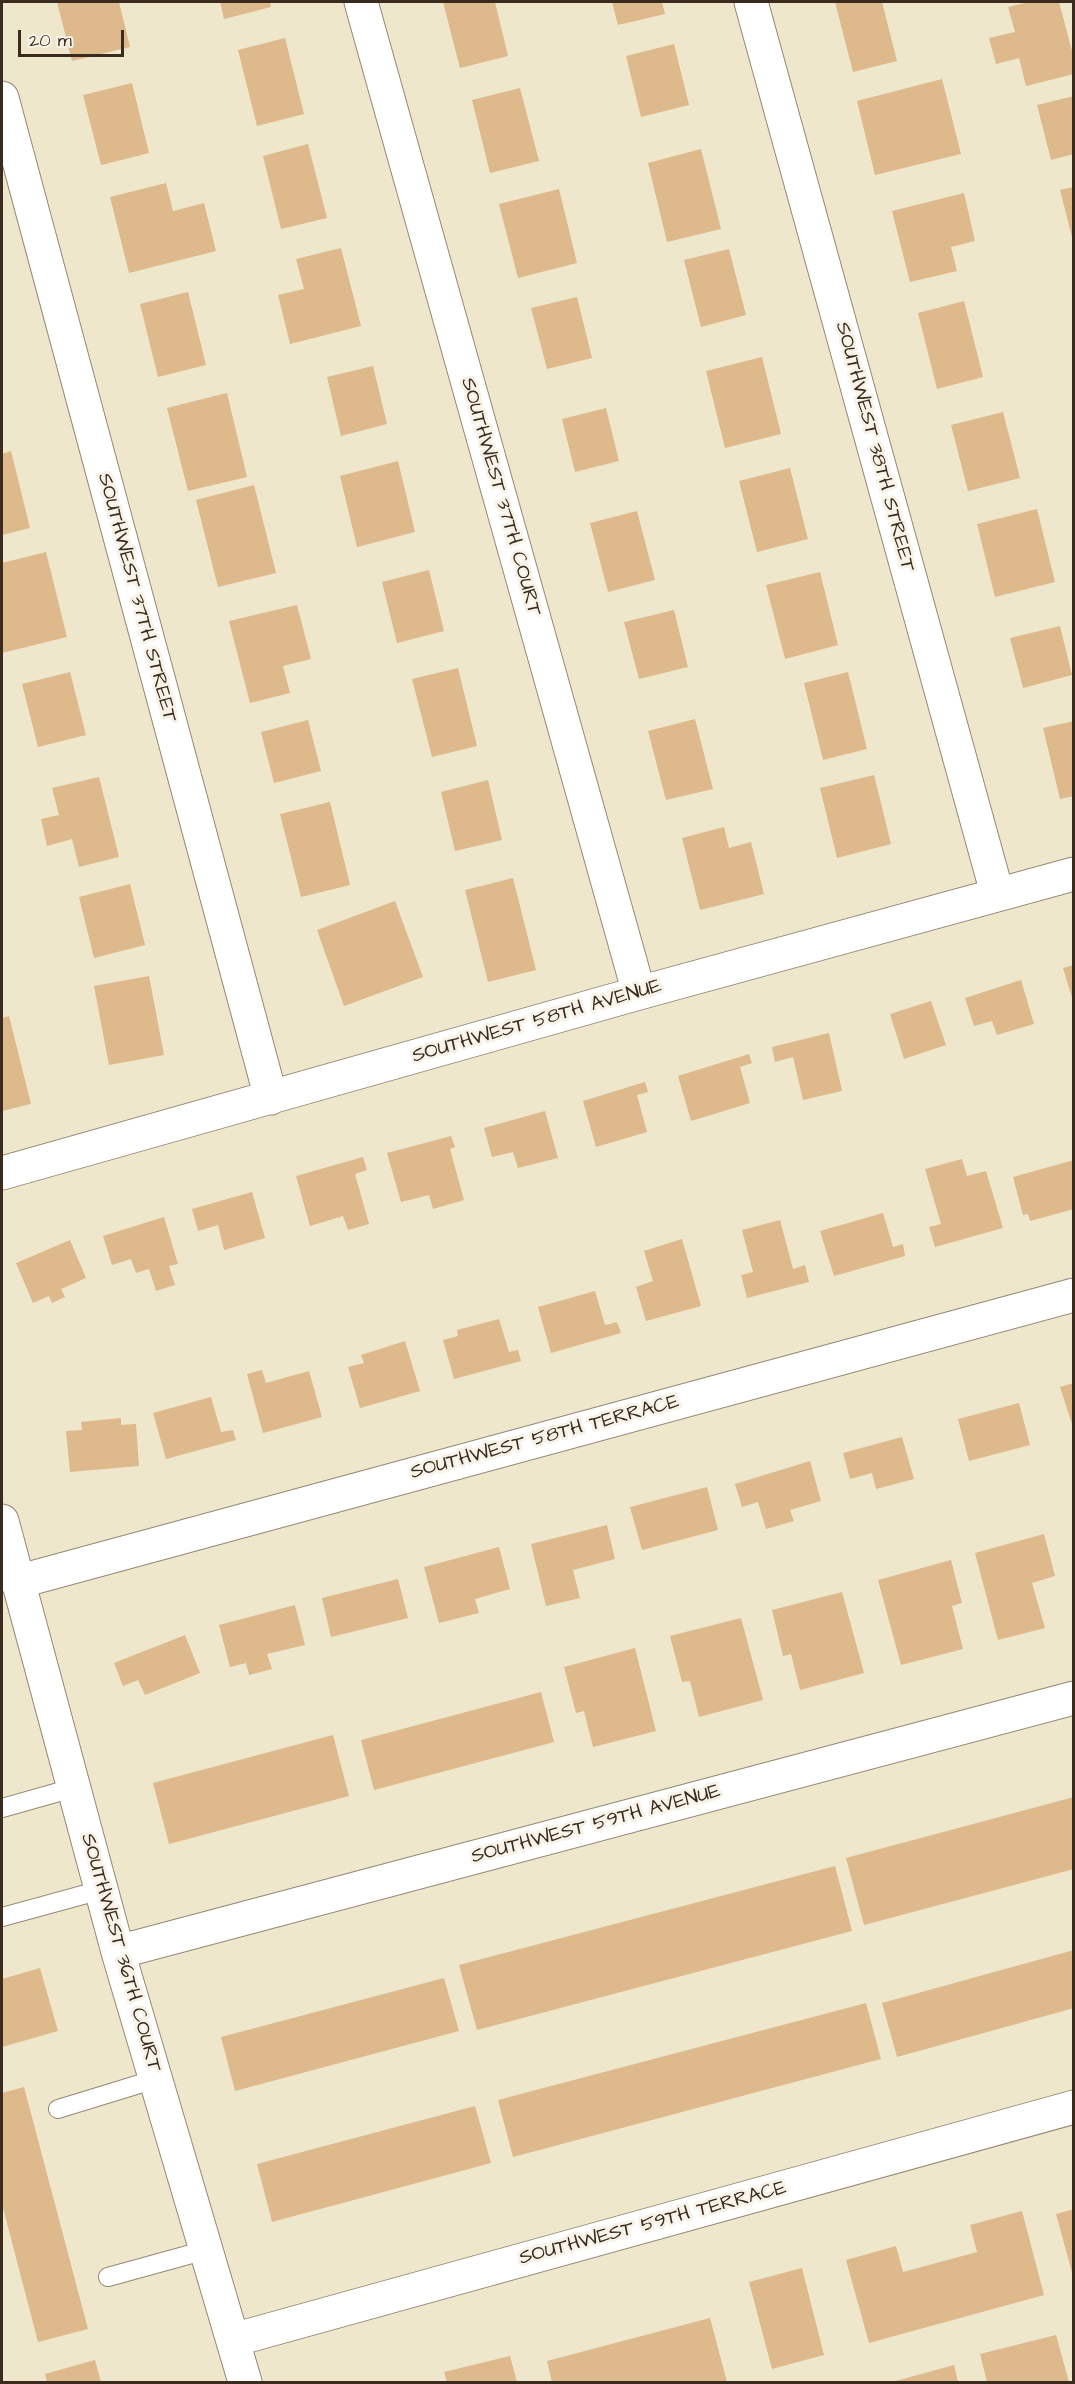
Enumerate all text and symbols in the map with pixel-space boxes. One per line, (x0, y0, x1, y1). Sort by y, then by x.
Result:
scale bar (21, 18, 128, 56)
text: 20 m (29, 28, 72, 53)
street label: SOUTHWEST 38TH STREET (829, 320, 919, 574)
street label: SOUTHWEST 37TH COURT (454, 375, 546, 619)
street label: SOUTHWEST 37TH STREET (91, 471, 181, 725)
street label: SOUTHWEST 58TH AVENUE (409, 975, 665, 1069)
street label: SOUTHWEST 58TH TERRACE (408, 1391, 682, 1485)
street label: SOUTHWEST 59TH AVENUE (469, 1780, 723, 1870)
street label: SOUTHWEST 36TH COURT (74, 1831, 166, 2075)
street label: SOUTHWEST 59TH TERRACE (517, 2177, 789, 2271)

